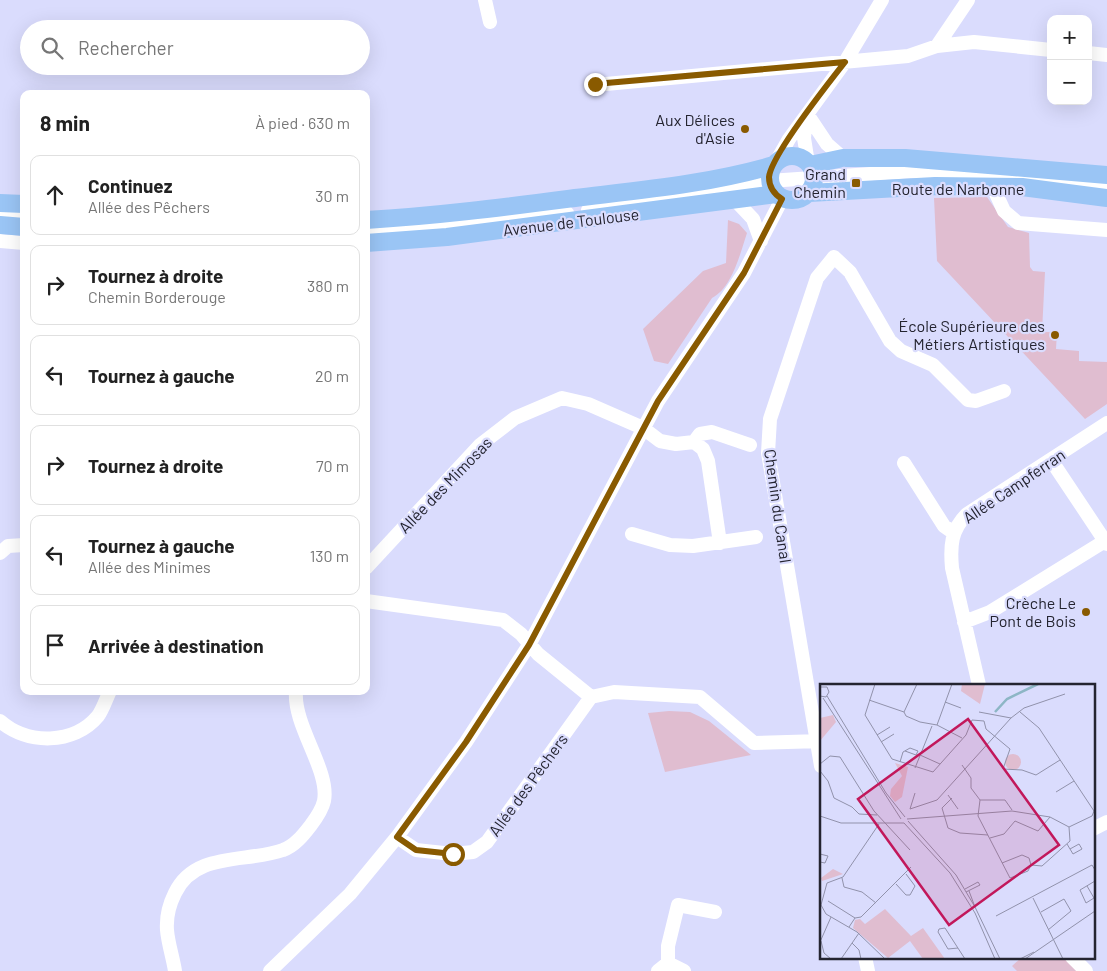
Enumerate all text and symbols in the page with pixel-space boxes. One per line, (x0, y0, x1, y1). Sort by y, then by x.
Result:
map controls (1047, 15, 1092, 105)
button: + (1047, 15, 1092, 60)
search box (20, 20, 370, 75)
icon: search (38, 34, 66, 62)
text: Rechercher (78, 36, 174, 59)
button: − (1047, 60, 1092, 105)
route end (584, 73, 607, 96)
text: 8 min (40, 110, 90, 135)
place label: Aux Délices d'Asie (655, 110, 735, 147)
text: À pied · 630 m (255, 113, 350, 132)
marker: Aux Délices d'Asie (739, 123, 751, 135)
place label: Grand Chemin (793, 164, 846, 201)
text: Continuez (88, 174, 172, 197)
marker: Grand Chemin (850, 177, 862, 189)
street label: Route de Narbonne (892, 179, 1024, 198)
icon: ahead (41, 181, 69, 209)
text: 30 m (315, 186, 349, 205)
text: Allée des Pêchers (88, 197, 210, 216)
street label: Avenue de Toulouse (502, 204, 640, 239)
text: Tournez à droite (88, 264, 224, 287)
icon: right (41, 271, 69, 299)
text: 380 m (307, 276, 349, 295)
text: Chemin Borderouge (88, 287, 226, 306)
place label: École Supérieure des Métiers Artistiques (898, 316, 1045, 353)
marker: École Supérieure des Métiers Artistiques (1049, 329, 1061, 341)
icon: left (41, 361, 69, 389)
text: Tournez à gauche (88, 364, 235, 387)
text: 20 m (315, 366, 349, 385)
street label: Allée des Mimosas (394, 433, 495, 537)
street label: Allée Campferran (959, 444, 1068, 527)
street label: Chemin du Canal (761, 448, 796, 564)
icon: right (41, 451, 69, 479)
text: Tournez à droite (88, 454, 224, 477)
text: 70 m (316, 456, 349, 475)
text: Tournez à gauche (88, 534, 235, 557)
icon: left (41, 541, 69, 569)
text: 130 m (310, 546, 349, 565)
text: Allée des Minimes (88, 557, 211, 576)
place label: Crèche Le Pont de Bois (989, 593, 1076, 630)
marker: Crèche Le Pont de Bois (1080, 606, 1092, 618)
icon: arrive (41, 631, 69, 659)
text: Arrivée à destination (88, 634, 264, 657)
inset map (820, 684, 1094, 958)
street label: Allée des Pêchers (484, 730, 571, 840)
route start (442, 843, 465, 866)

